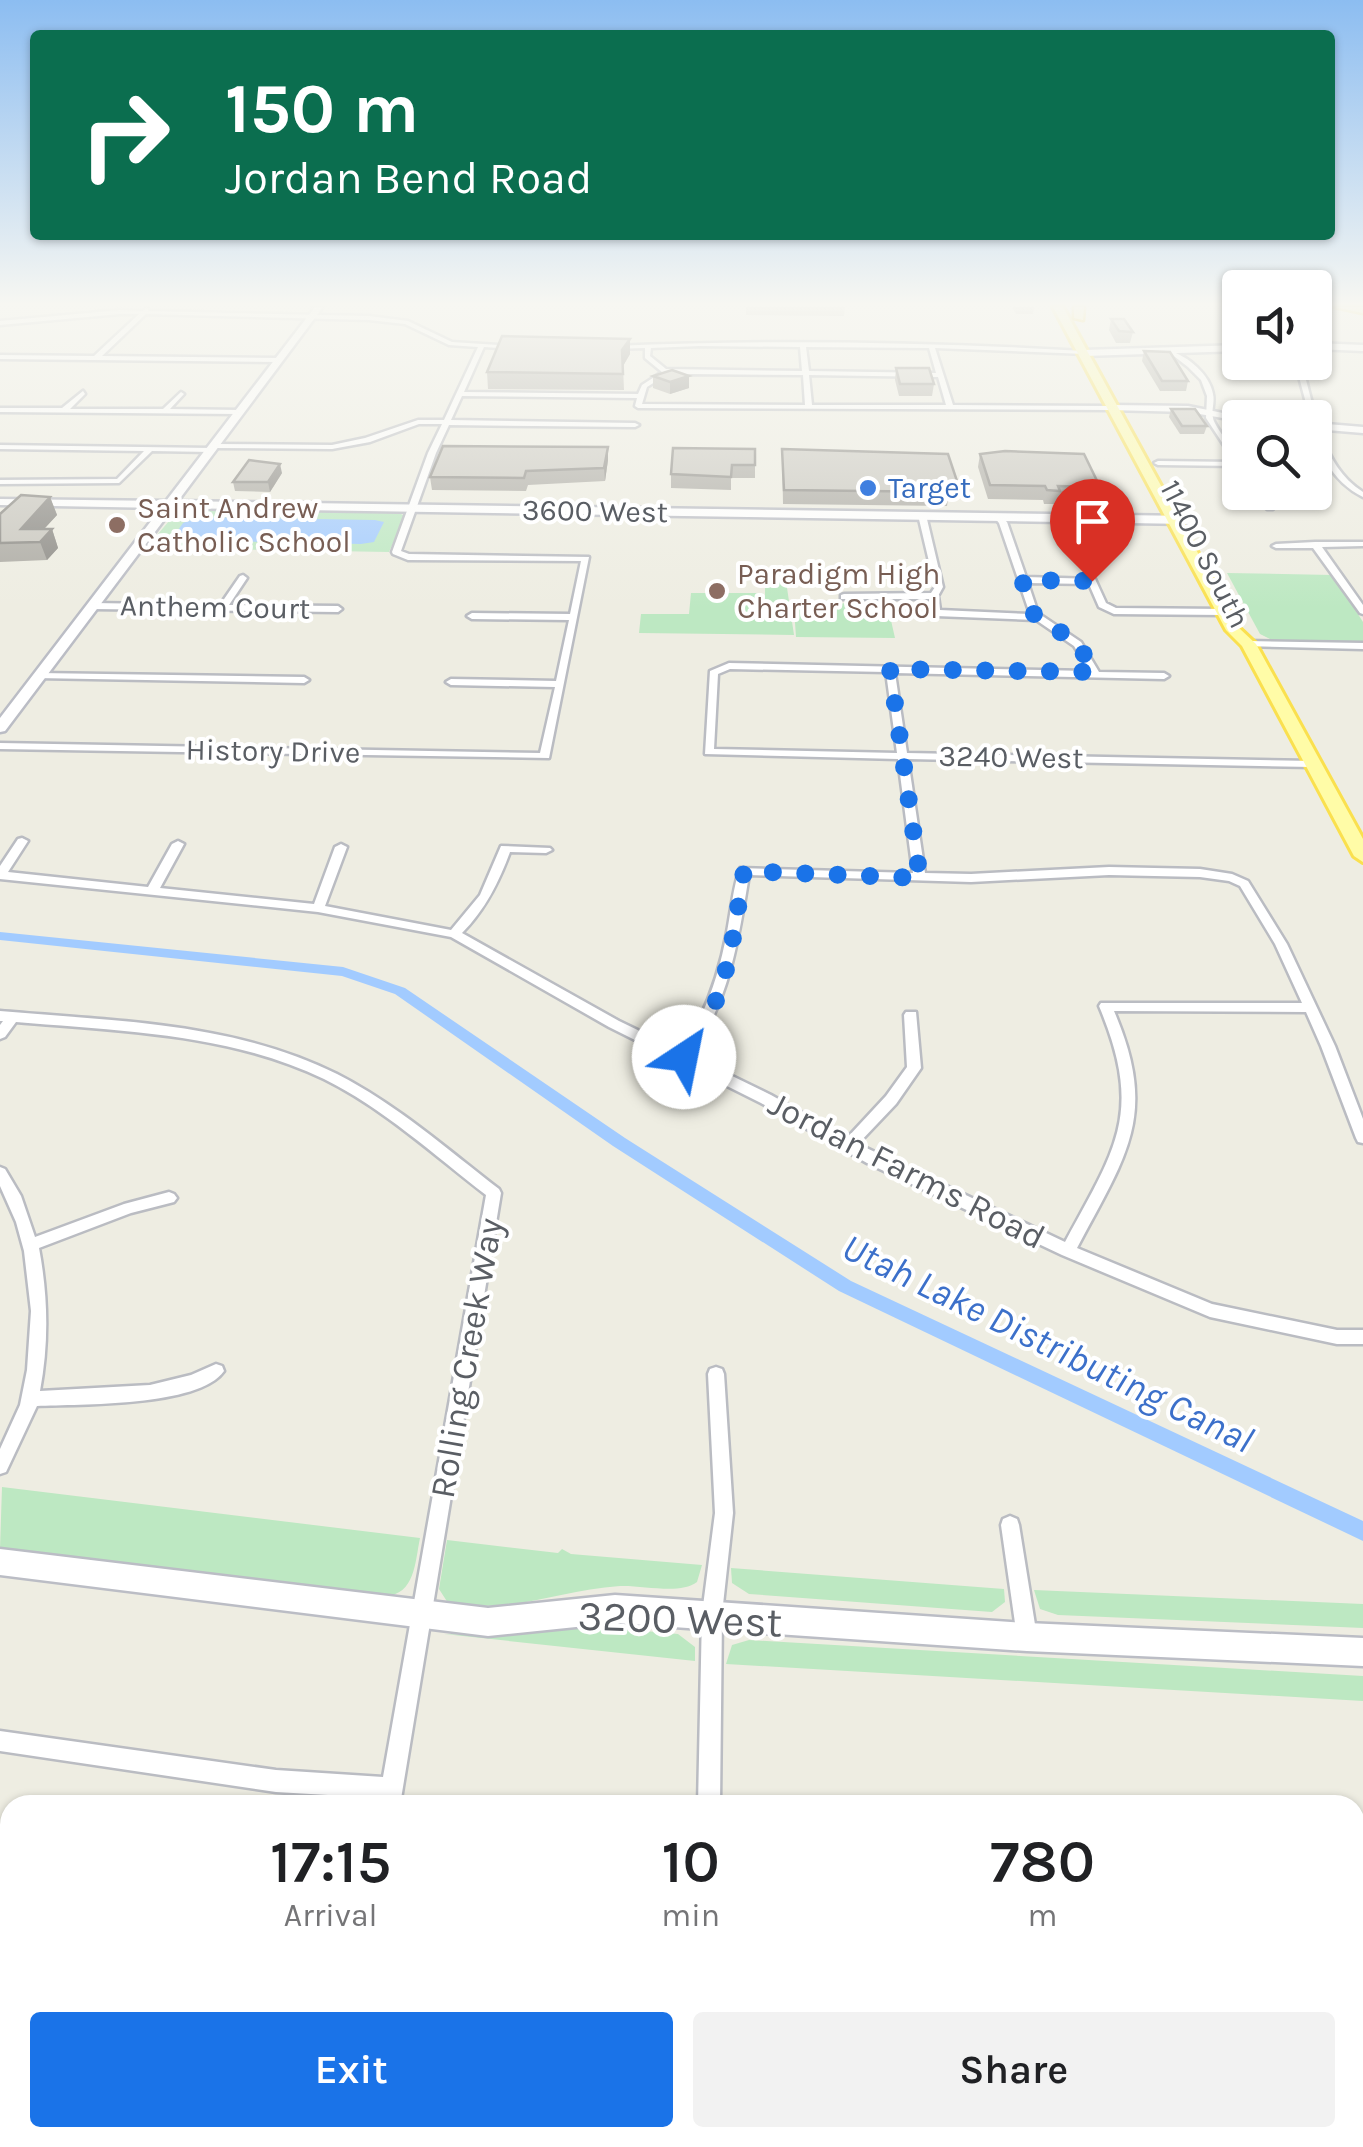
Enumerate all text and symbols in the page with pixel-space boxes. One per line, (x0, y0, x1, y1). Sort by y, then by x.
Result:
text: 150 m (225, 68, 419, 150)
icon: right (60, 70, 190, 200)
text: Jordan Bend Road (225, 152, 592, 204)
map controls (1222, 270, 1332, 510)
button: sound (1222, 270, 1332, 380)
button: search (1222, 400, 1332, 510)
place label: Target (888, 470, 971, 506)
street label: 11400 South (1152, 474, 1258, 634)
marker: Target (857, 477, 879, 499)
pin (1050, 479, 1135, 582)
place label: Saint Andrew Catholic School (137, 490, 351, 560)
street label: 3600 West (522, 492, 668, 530)
icon: arrive (1065, 494, 1120, 549)
marker: Saint Andrew Catholic School (106, 514, 128, 536)
place label: Paradigm High Charter School (737, 556, 940, 626)
marker: Paradigm High Charter School (706, 580, 728, 602)
street label: Anthem Court (119, 587, 311, 627)
street label: History Drive (185, 731, 361, 771)
street label: 3240 West (938, 738, 1084, 776)
position arrow (632, 1005, 736, 1109)
street label: Jordan Farms Road (762, 1083, 1052, 1258)
street label: Rolling Creek Way (422, 1215, 511, 1501)
water label: Utah Lake Distributing Canal (835, 1224, 1261, 1463)
street label: 3200 West (577, 1590, 783, 1648)
text: 17:15 (270, 1827, 391, 1897)
text: 10 (662, 1827, 720, 1897)
text: 780 (990, 1827, 1095, 1897)
text: Arrival (284, 1897, 378, 1934)
text: min (661, 1897, 720, 1934)
text: m (1028, 1897, 1058, 1934)
button: Exit (30, 2012, 673, 2127)
button: Share (693, 2012, 1335, 2127)

